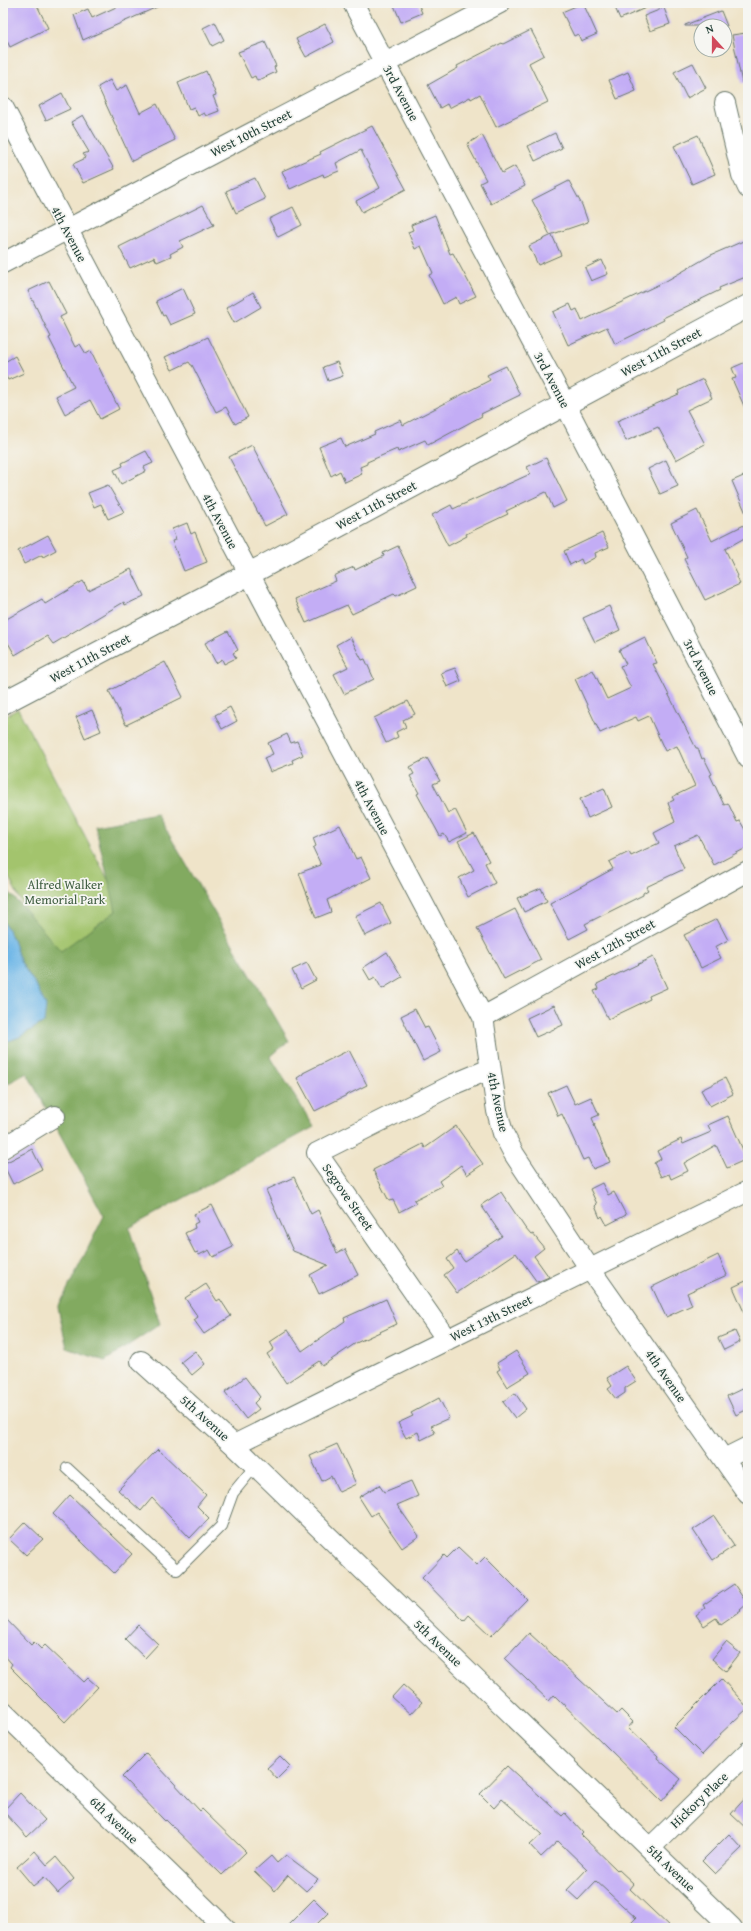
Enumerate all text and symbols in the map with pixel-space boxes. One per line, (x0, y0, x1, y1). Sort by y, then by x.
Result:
north arrow (693, 18, 733, 58)
text: N (703, 20, 716, 37)
street label: 3rd Avenue (378, 61, 424, 125)
street label: West 10th Street (207, 104, 296, 162)
street label: 4th Avenue (46, 203, 92, 265)
street label: West 11th Street (617, 322, 705, 381)
street label: 3rd Avenue (529, 348, 575, 412)
street label: West 11th Street (332, 475, 420, 534)
street label: 4th Avenue (197, 490, 243, 552)
street label: West 11th Street (46, 628, 134, 687)
street label: 3rd Avenue (679, 635, 723, 699)
street label: 4th Avenue (349, 776, 395, 838)
park label: Alfred Walker Memorial Park (25, 875, 106, 909)
street label: West 12th Street (571, 914, 659, 974)
street label: 4th Avenue (482, 1070, 514, 1134)
street label: Segrove Street (318, 1159, 379, 1235)
street label: West 13th Street (447, 1290, 536, 1346)
street label: 4th Avenue (641, 1346, 691, 1406)
street label: 5th Avenue (176, 1391, 234, 1445)
street label: 5th Avenue (409, 1615, 467, 1671)
street label: Hickory Place (666, 1767, 732, 1833)
street label: 6th Avenue (85, 1792, 143, 1848)
street label: 5th Avenue (642, 1840, 700, 1896)

